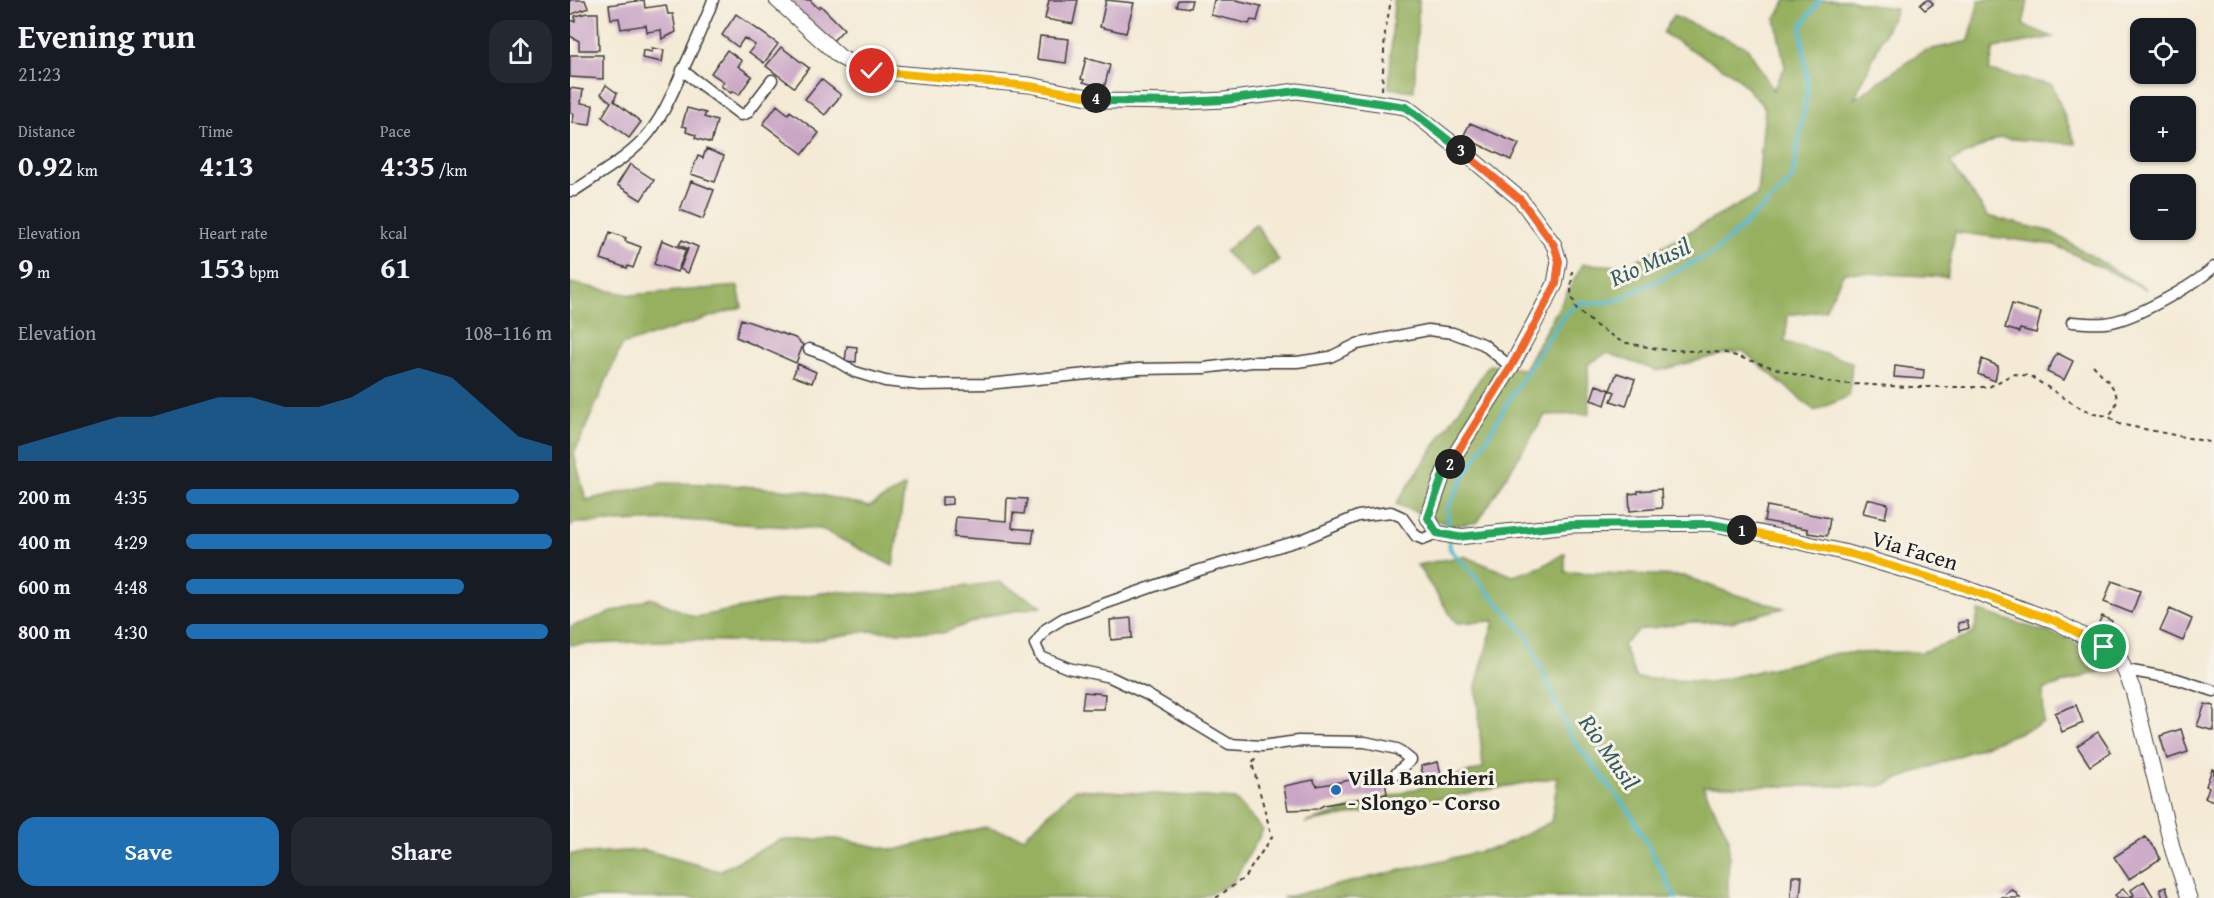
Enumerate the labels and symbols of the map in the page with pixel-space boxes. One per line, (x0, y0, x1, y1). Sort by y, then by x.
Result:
pin (846, 45, 897, 96)
pin: 4 (1081, 83, 1111, 113)
pin: 3 (1446, 135, 1476, 165)
water label: Rio Musil (1603, 228, 1696, 295)
pin: 2 (1435, 449, 1465, 479)
pin: 1 (1727, 515, 1757, 545)
street label: Via Facen (1868, 522, 1963, 578)
pin (2078, 621, 2129, 672)
water label: Rio Musil (1570, 706, 1648, 797)
place label: Villa Banchieri - Slongo - Corso (1348, 761, 1501, 818)
marker: Villa Banchieri - Slongo - Corso (1329, 783, 1343, 797)

